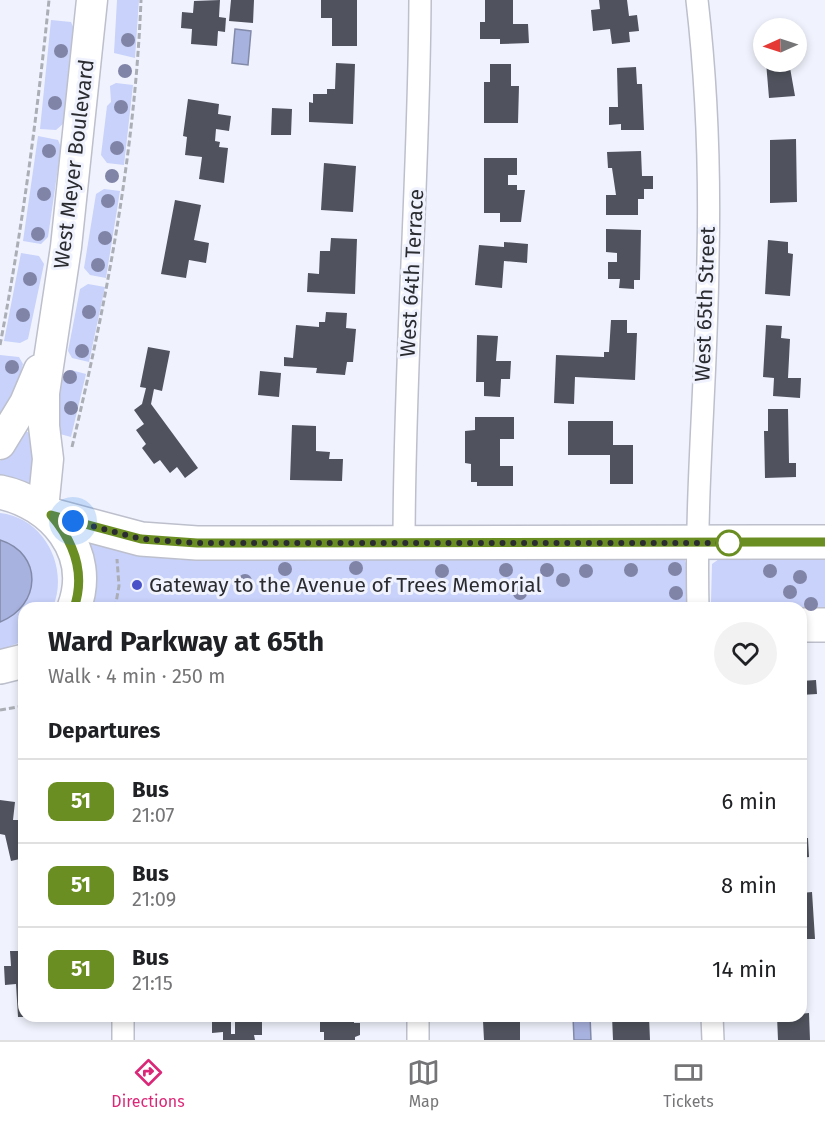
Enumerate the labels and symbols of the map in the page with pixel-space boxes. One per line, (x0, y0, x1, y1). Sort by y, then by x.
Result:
north arrow (753, 18, 807, 72)
street label: West Meyer Boulevard (48, 58, 100, 270)
street label: West 64th Terrace (395, 188, 429, 358)
street label: West 65th Street (689, 225, 721, 382)
your location (58, 506, 88, 536)
unlabelled marker (716, 530, 742, 556)
place label: Gateway to the Avenue of Trees Memorial (149, 572, 542, 598)
marker: Gateway to the Avenue of Trees Memorial (130, 578, 144, 592)

